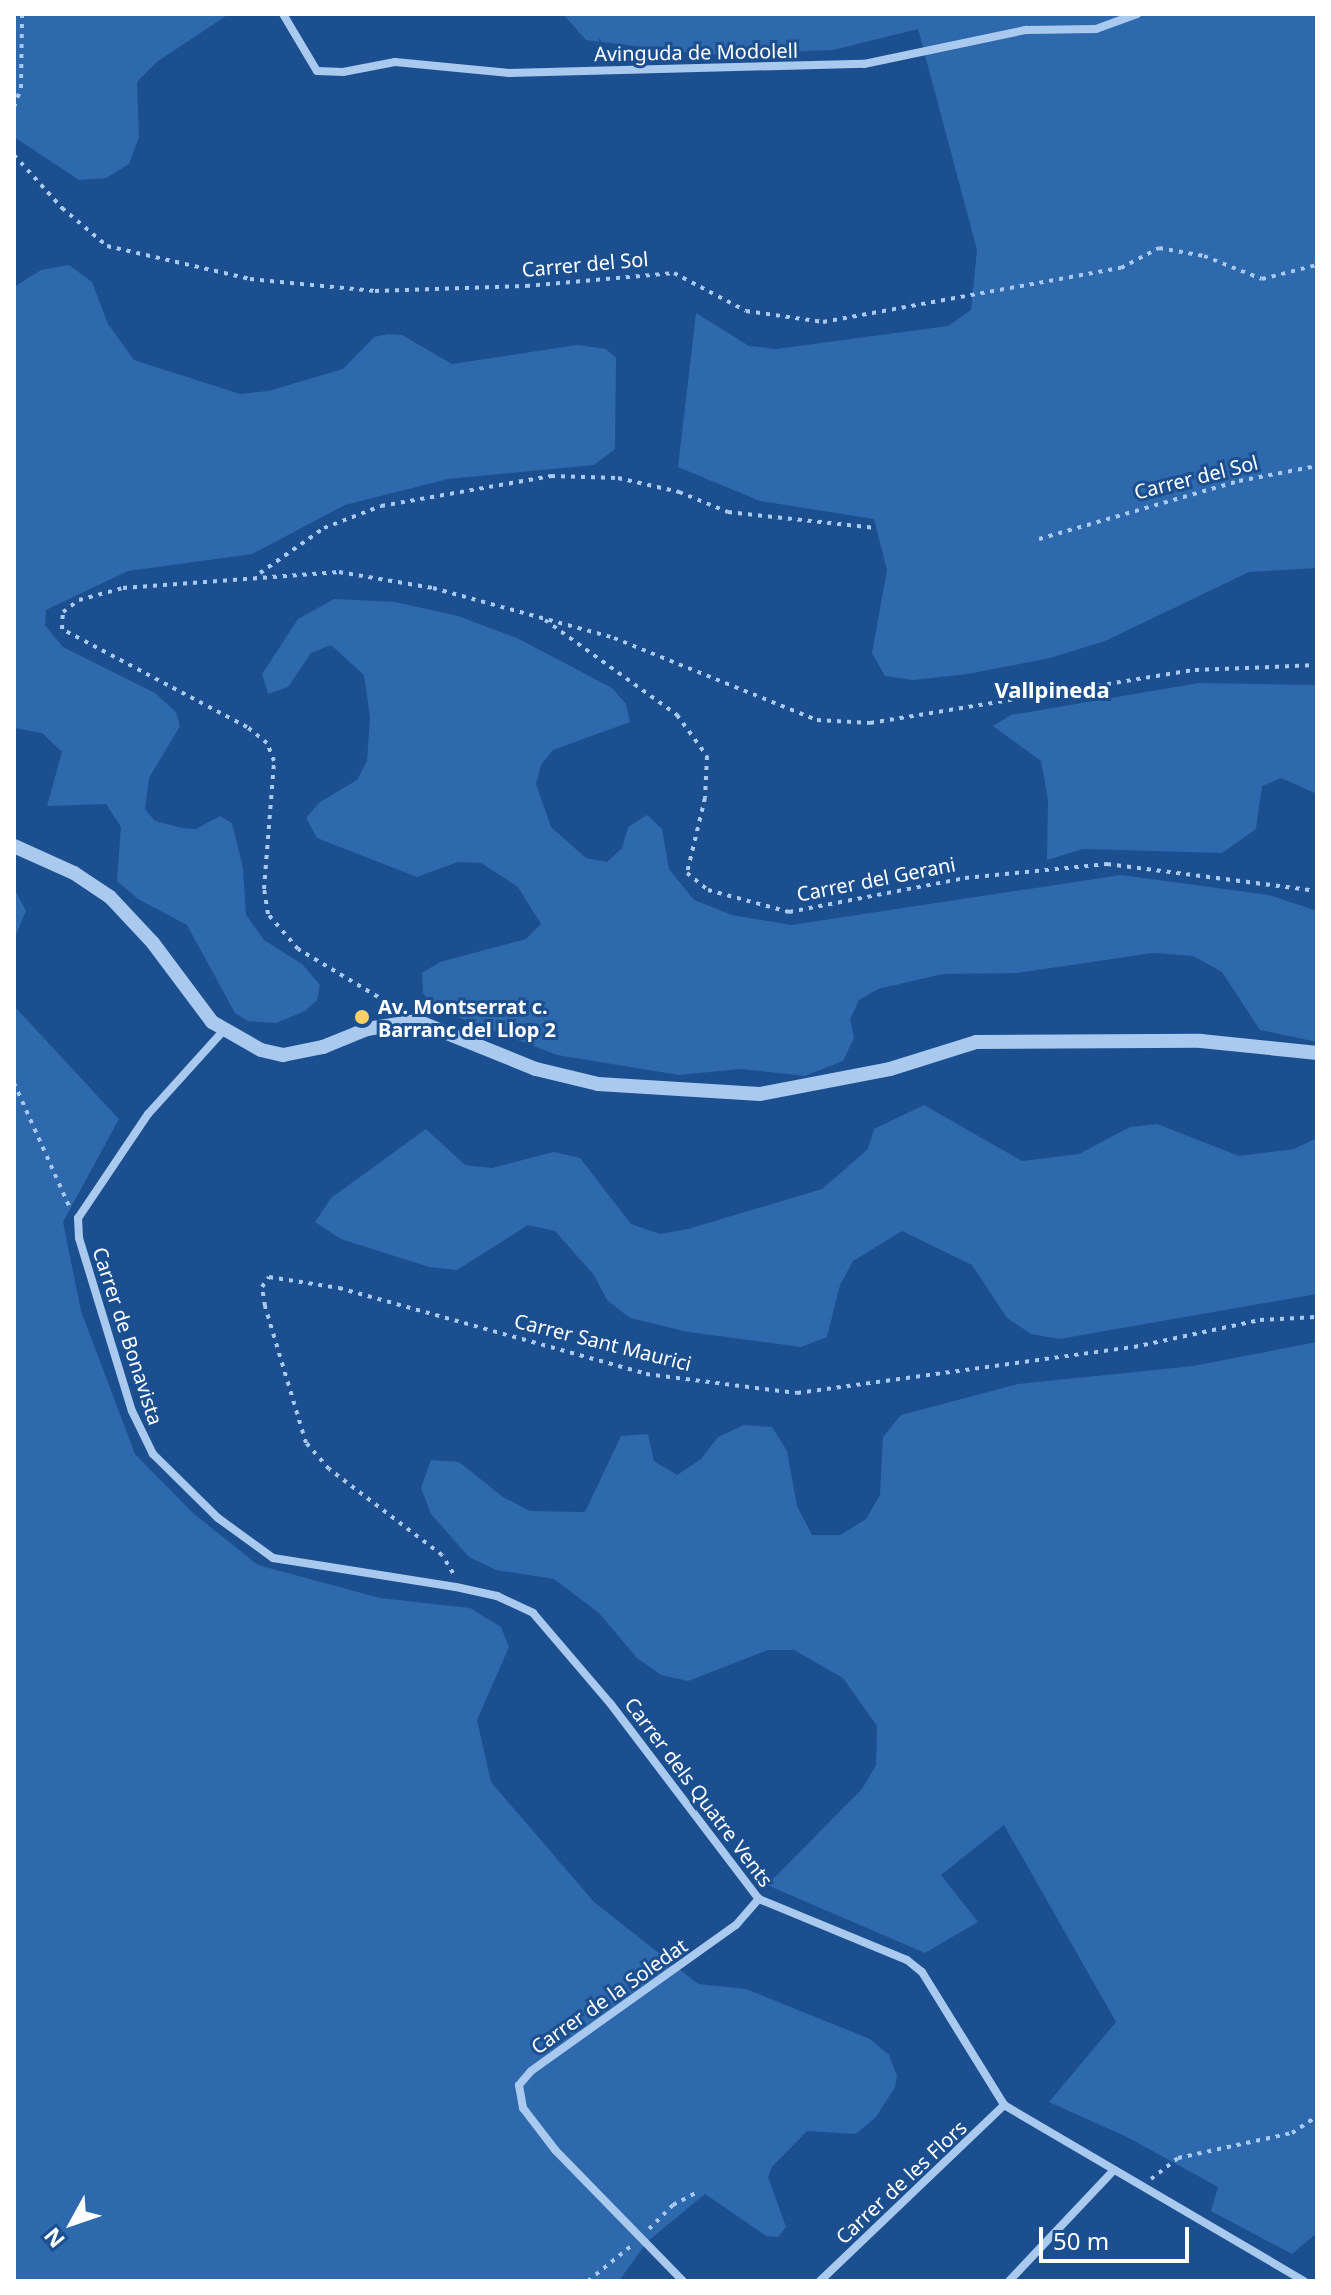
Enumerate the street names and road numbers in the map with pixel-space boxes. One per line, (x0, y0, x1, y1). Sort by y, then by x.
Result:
street label: Avinguda de Modolell (594, 38, 798, 66)
street label: Carrer del Sol (521, 247, 649, 281)
street label: Carrer del Sol (1132, 450, 1260, 504)
street label: Carrer del Gerani (795, 852, 957, 906)
street label: Carrer de Bonavista (88, 1244, 168, 1428)
street label: Carrer Sant Maurici (512, 1308, 694, 1376)
street label: Carrer dels Quatre Vents (620, 1693, 778, 1891)
street label: Carrer de la Soledat (526, 1933, 692, 2059)
street label: Carrer de les Flors (831, 2115, 971, 2249)

